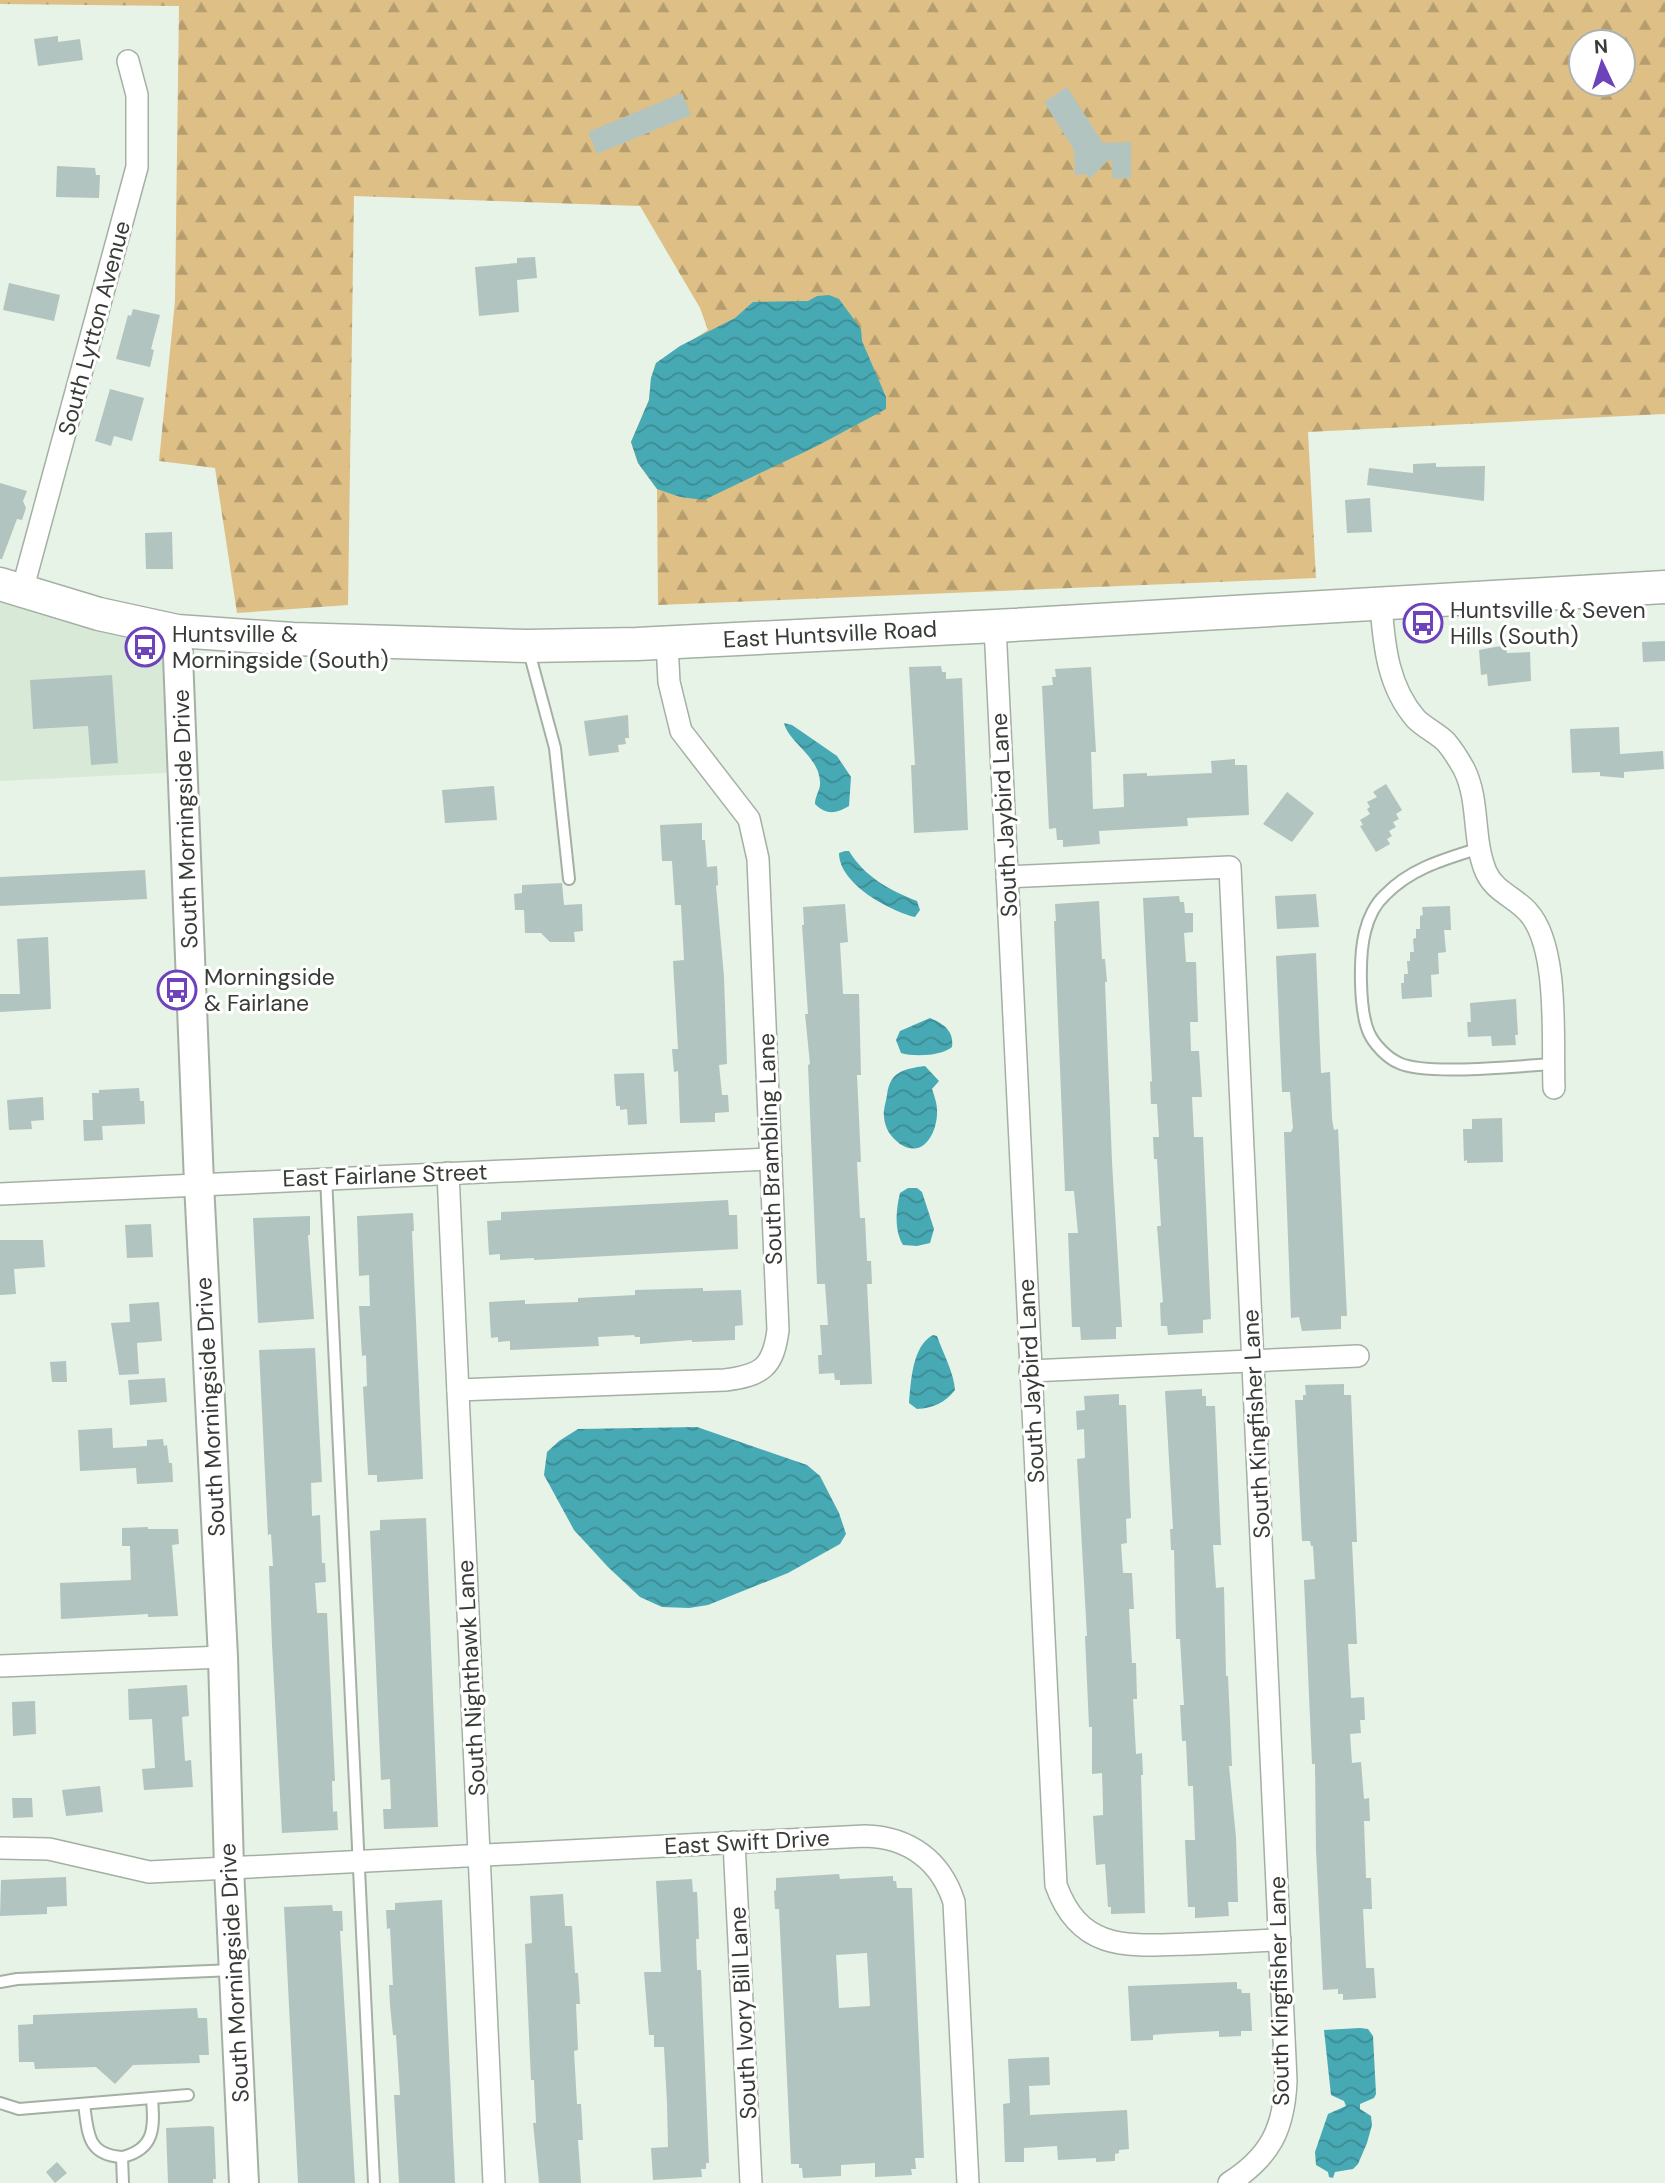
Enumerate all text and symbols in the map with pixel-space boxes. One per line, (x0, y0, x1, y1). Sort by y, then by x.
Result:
north arrow (1567, 28, 1637, 98)
text: N (1593, 34, 1609, 59)
street label: South Lytton Avenue (51, 217, 137, 439)
place label: Huntsville & Seven Hills (South) (1450, 595, 1646, 651)
bus stop icon: Huntsville & Seven Hills (South) (1402, 602, 1444, 644)
street label: East Huntsville Road (722, 613, 938, 655)
place label: Huntsville & Morningside (South) (172, 619, 388, 675)
bus stop icon: Huntsville & Morningside (South) (124, 626, 166, 668)
street label: South Morningside Drive (165, 689, 205, 949)
street label: South Jaybird Lane (984, 712, 1024, 918)
place label: Morningside & Fairlane (204, 962, 335, 1018)
bus stop icon: Morningside & Fairlane (156, 969, 198, 1011)
street label: South Brambling Lane (751, 1033, 789, 1265)
street label: East Fairlane Street (282, 1156, 488, 1194)
street label: South Morningside Drive (188, 1276, 232, 1538)
street label: South Jaybird Lane (1011, 1278, 1051, 1484)
street label: South Kingfisher Lane (1235, 1308, 1277, 1540)
street label: South Nighthawk Lane (450, 1559, 492, 1797)
street label: East Swift Drive (664, 1823, 830, 1861)
street label: South Morningside Drive (212, 1842, 256, 2104)
street label: South Kingfisher Lane (1262, 1876, 1296, 2106)
street label: South Ivory Bill Lane (722, 1906, 764, 2120)

